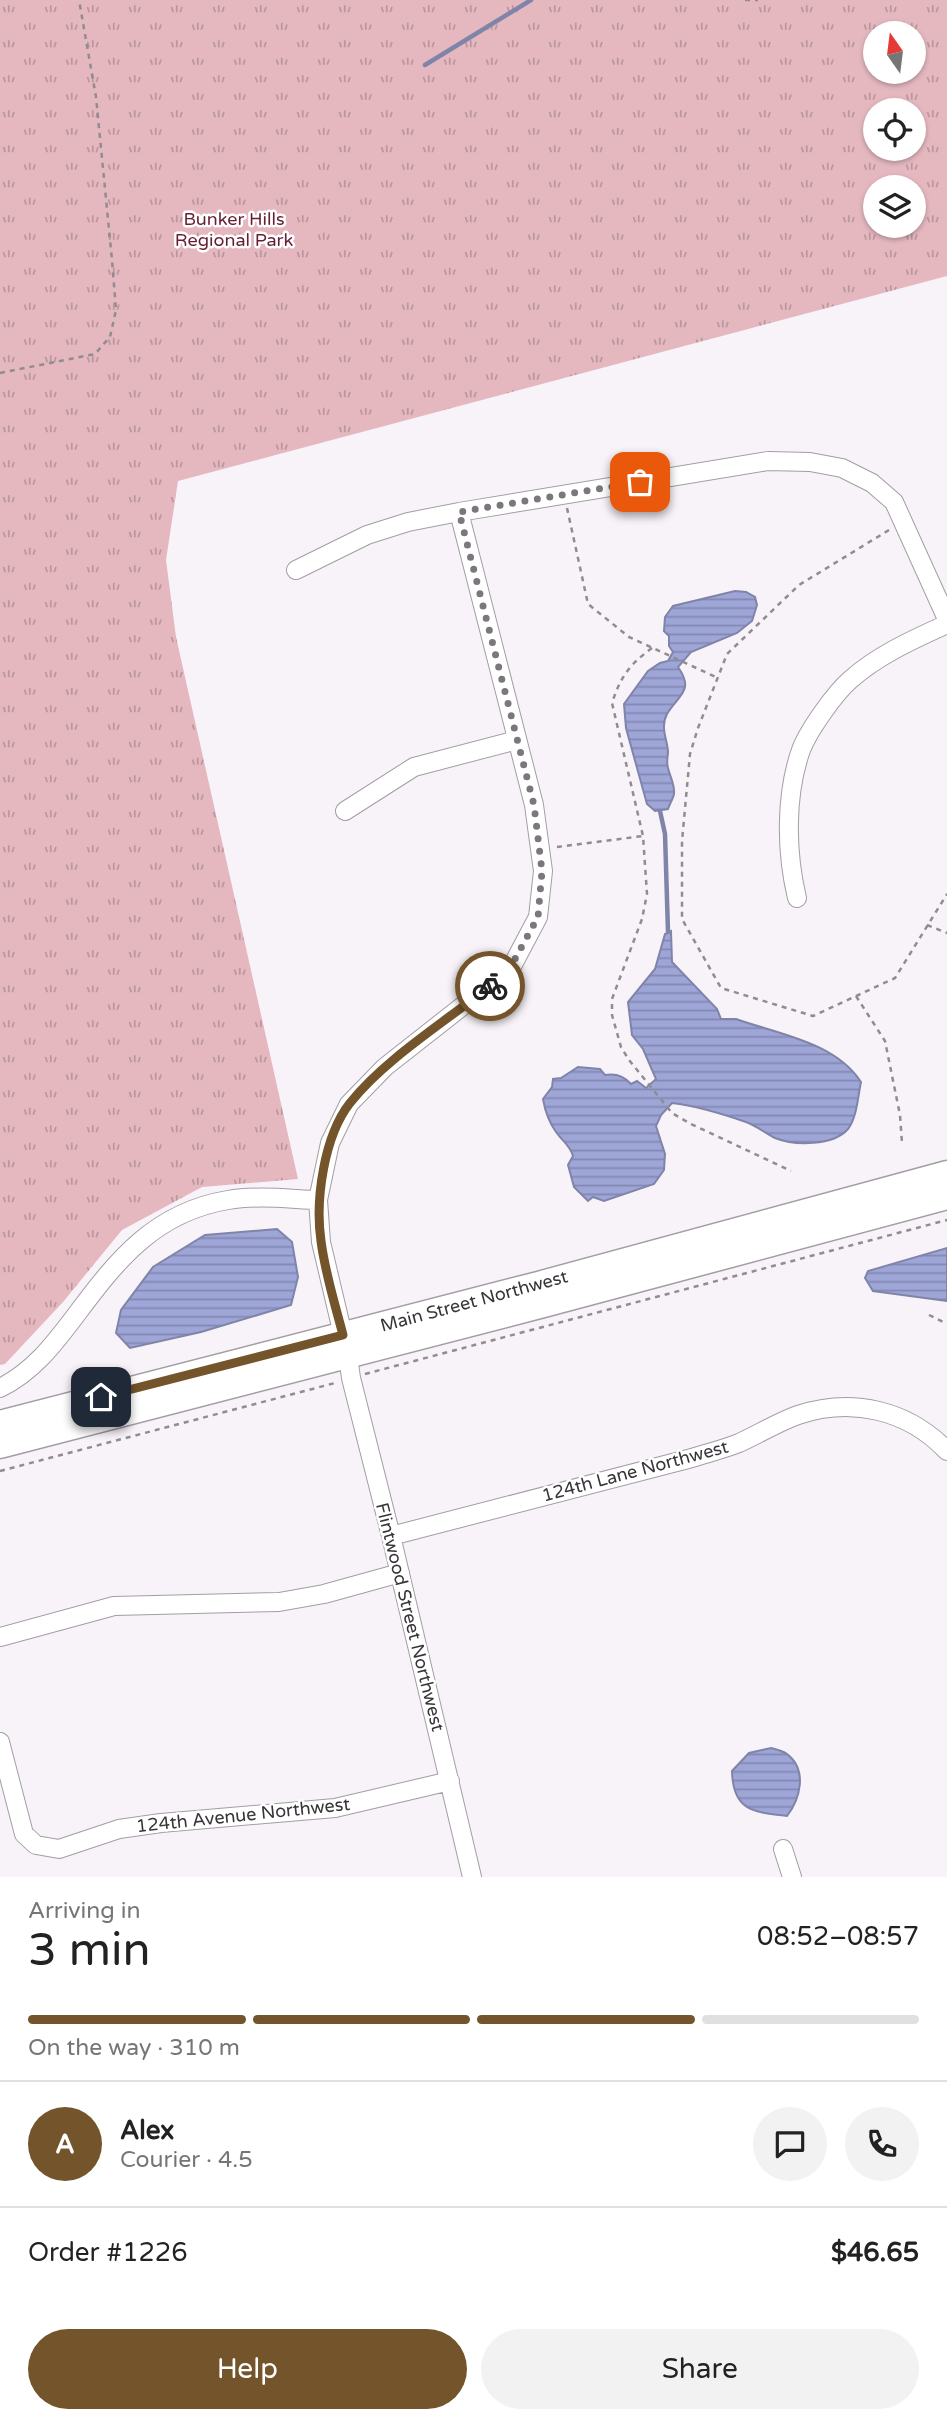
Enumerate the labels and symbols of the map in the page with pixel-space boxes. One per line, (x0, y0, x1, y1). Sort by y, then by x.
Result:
north arrow (863, 21, 926, 84)
park label: Bunker Hills Regional Park (175, 208, 293, 251)
pin (610, 452, 670, 512)
courier (455, 951, 525, 1021)
street label: Main Street Northwest (378, 1265, 570, 1337)
pin (71, 1367, 131, 1427)
street label: 124th Lane Northwest (539, 1435, 731, 1507)
street label: Flintwood Street Northwest (371, 1500, 449, 1734)
street label: 124th Avenue Northwest (135, 1793, 351, 1837)

